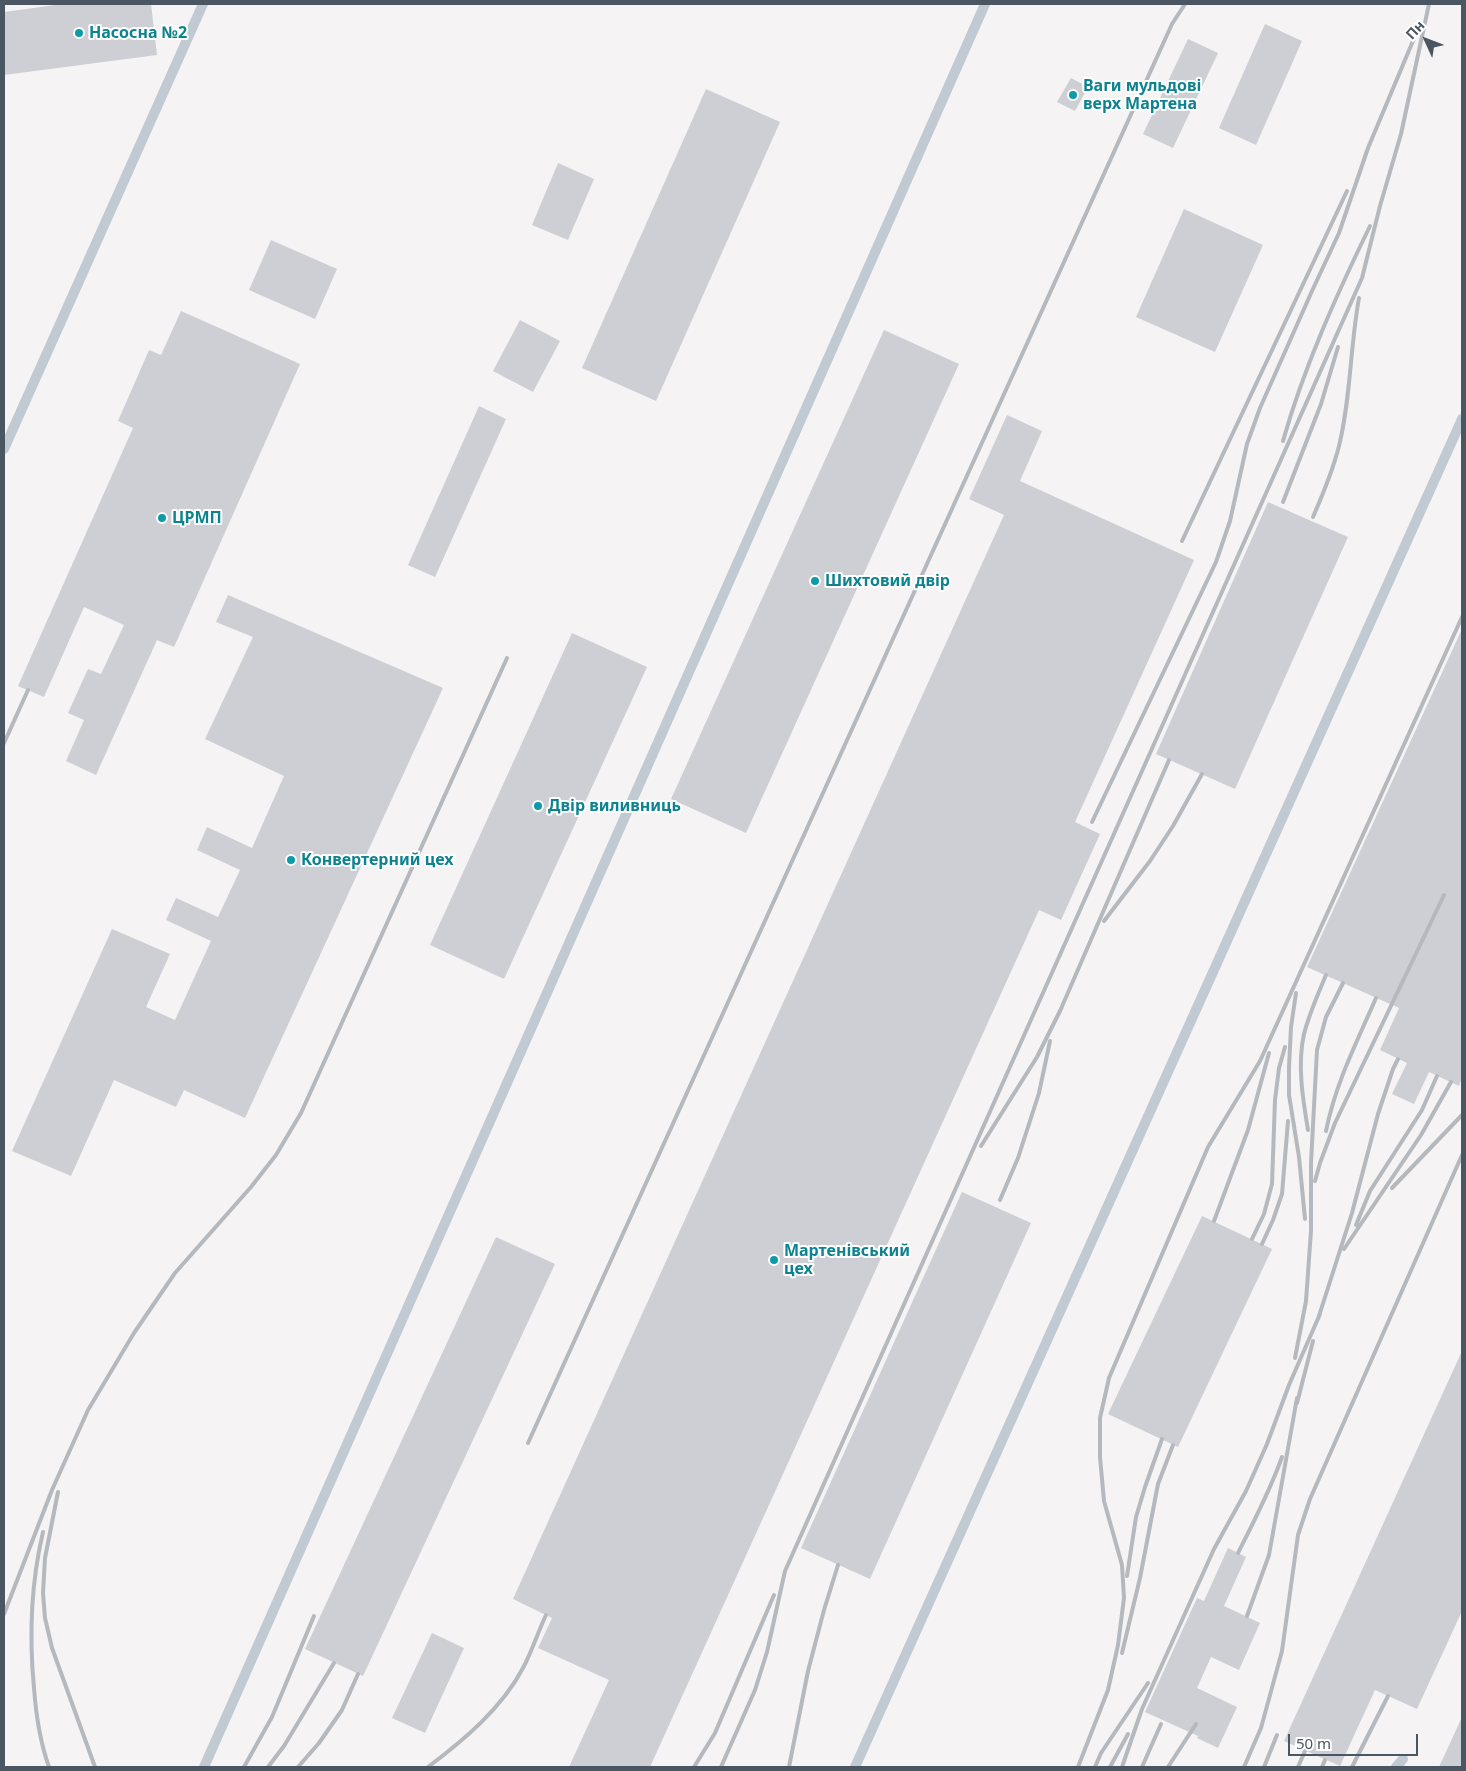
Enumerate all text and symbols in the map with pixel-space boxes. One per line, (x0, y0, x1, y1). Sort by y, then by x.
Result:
north arrow (1401, 15, 1451, 65)
text: Пн (1401, 16, 1428, 43)
place label: Насосна №2 (89, 23, 187, 43)
marker: Насосна №2 (73, 27, 85, 39)
place label: Ваги мульдові верх Мартена (1083, 76, 1201, 114)
marker: Ваги мульдові верх Мартена (1067, 89, 1079, 101)
place label: ЦРМП (172, 508, 222, 528)
marker: ЦРМП (156, 512, 168, 524)
place label: Шихтовий двір (825, 571, 950, 591)
marker: Шихтовий двір (809, 575, 821, 587)
place label: Двір виливниць (548, 796, 681, 816)
marker: Двір виливниць (532, 800, 544, 812)
place label: Конвертерний цех (301, 850, 453, 870)
marker: Конвертерний цех (285, 854, 297, 866)
place label: Мартенівський цех (784, 1241, 910, 1279)
marker: Мартенівський цех (768, 1254, 780, 1266)
scale bar (1291, 1724, 1421, 1756)
text: 50 m (1296, 1733, 1331, 1753)

